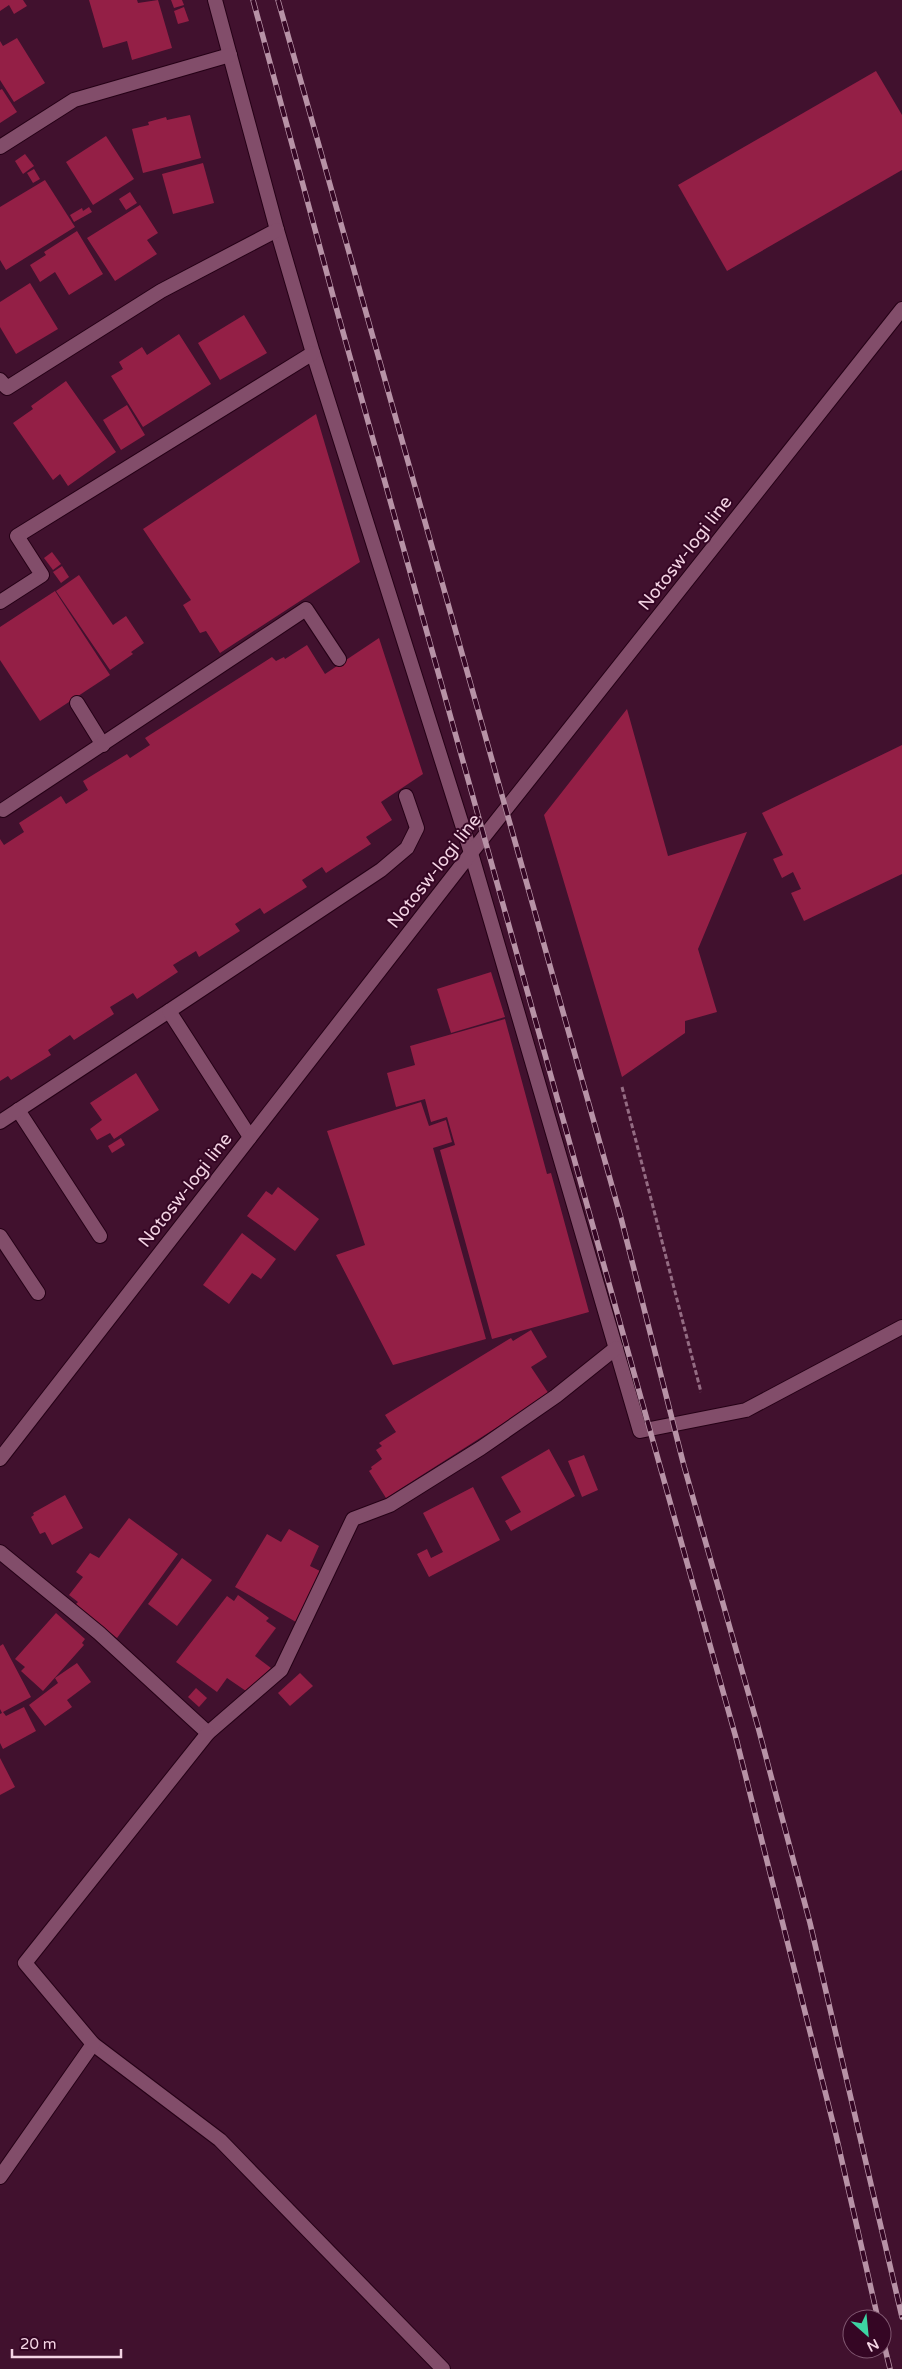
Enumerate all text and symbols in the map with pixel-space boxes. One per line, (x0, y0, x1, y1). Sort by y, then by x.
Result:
street label: Notosw-Iogi line (633, 491, 737, 615)
street label: Notosw-Iogi line (382, 809, 486, 933)
street label: Notosw-Iogi line (133, 1128, 237, 1252)
north arrow (842, 2309, 892, 2359)
scale bar (12, 2326, 121, 2358)
text: 20 m (20, 2335, 57, 2353)
text: N (864, 2335, 882, 2355)

